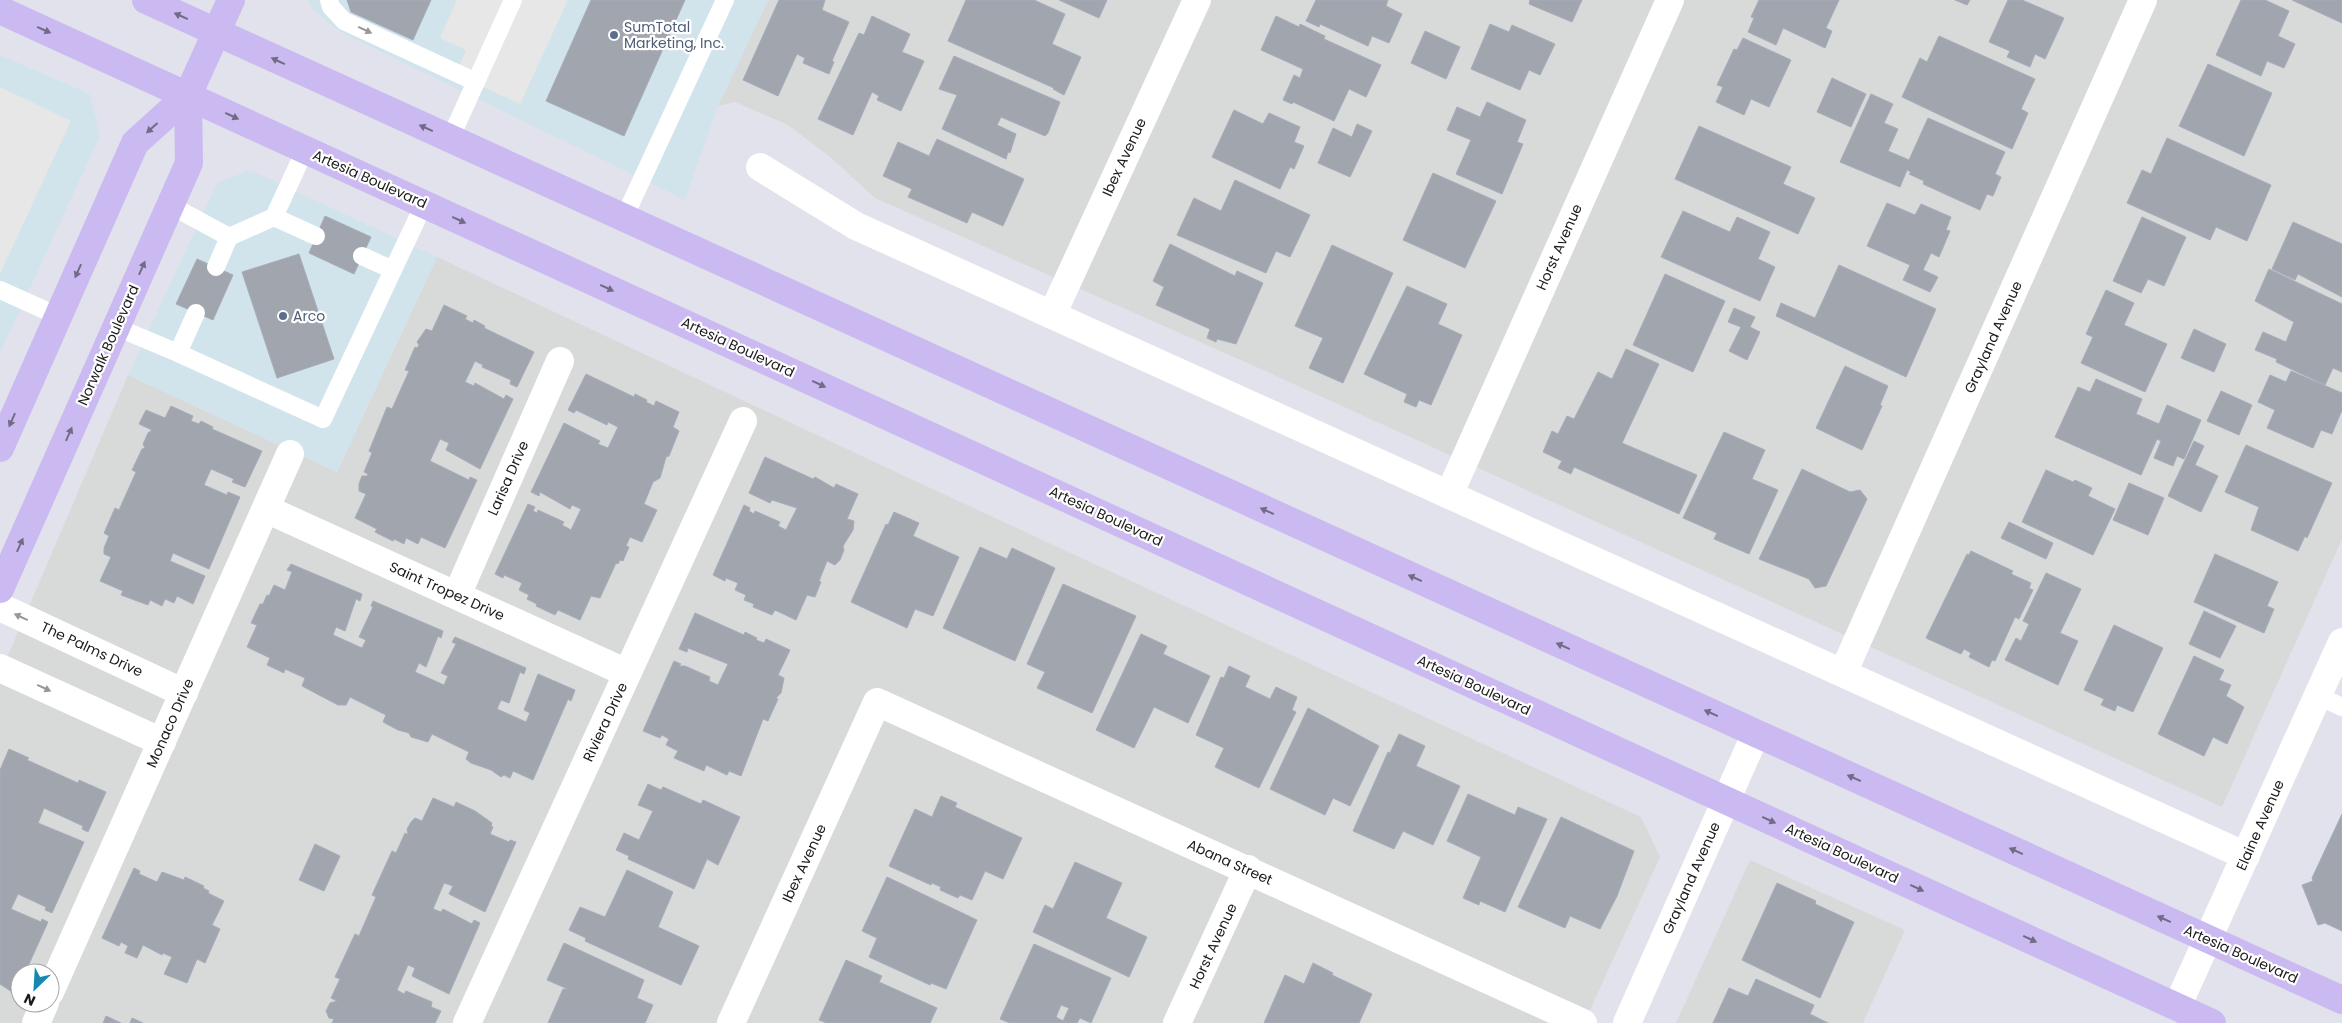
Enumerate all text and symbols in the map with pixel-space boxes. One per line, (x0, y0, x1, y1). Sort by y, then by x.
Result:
one-way arrow (174, 12, 188, 20)
place label: SumTotal Marketing, Inc. (624, 17, 724, 53)
one-way arrow (37, 26, 51, 34)
one-way arrow (357, 26, 372, 35)
marker: SumTotal Marketing, Inc. (608, 29, 620, 41)
one-way arrow (271, 56, 286, 65)
one-way arrow (225, 112, 239, 120)
street label: Ibex Avenue (1097, 114, 1151, 200)
one-way arrow (146, 122, 158, 134)
one-way arrow (419, 123, 433, 131)
street label: Artesia Boulevard (310, 145, 430, 213)
street label: Horst Avenue (1531, 200, 1587, 293)
one-way arrow (452, 216, 466, 224)
one-way arrow (139, 261, 147, 275)
one-way arrow (73, 264, 81, 278)
street label: Grayland Avenue (1959, 277, 2027, 396)
street label: Norwalk Boulevard (72, 282, 144, 408)
one-way arrow (600, 284, 614, 292)
place label: Arco (293, 306, 325, 326)
marker: Arco (277, 310, 289, 322)
street label: Artesia Boulevard (678, 312, 798, 382)
one-way arrow (811, 380, 826, 389)
one-way arrow (8, 413, 16, 427)
one-way arrow (65, 427, 73, 441)
street label: Larisa Drive (483, 437, 533, 519)
street label: Artesia Boulevard (1046, 481, 1166, 551)
one-way arrow (1260, 507, 1274, 515)
one-way arrow (16, 538, 24, 552)
street label: Saint Tropez Drive (386, 557, 508, 625)
one-way arrow (1408, 574, 1422, 582)
one-way arrow (14, 612, 28, 620)
street label: The Palms Drive (38, 617, 147, 682)
one-way arrow (1556, 641, 1570, 649)
street label: Artesia Boulevard (1414, 650, 1534, 720)
street label: Monaco Drive (141, 675, 199, 771)
street label: Riviera Drive (578, 679, 632, 765)
one-way arrow (37, 684, 51, 692)
one-way arrow (1704, 709, 1718, 717)
one-way arrow (1847, 774, 1862, 782)
street label: Elaine Avenue (2231, 776, 2289, 874)
one-way arrow (1762, 816, 1776, 824)
street label: Grayland Avenue (1657, 818, 1725, 937)
street label: Artesia Boulevard (1782, 818, 1902, 888)
street label: Ibex Avenue (777, 820, 831, 906)
street label: Abana Street (1184, 834, 1276, 890)
one-way arrow (2009, 847, 2023, 855)
one-way arrow (1910, 884, 1924, 892)
street label: Horst Avenue (1184, 900, 1242, 992)
one-way arrow (2157, 914, 2171, 922)
street label: Artesia Boulevard (2181, 920, 2301, 988)
one-way arrow (2023, 936, 2037, 944)
north arrow (10, 963, 60, 1013)
text: N (21, 988, 39, 1011)

